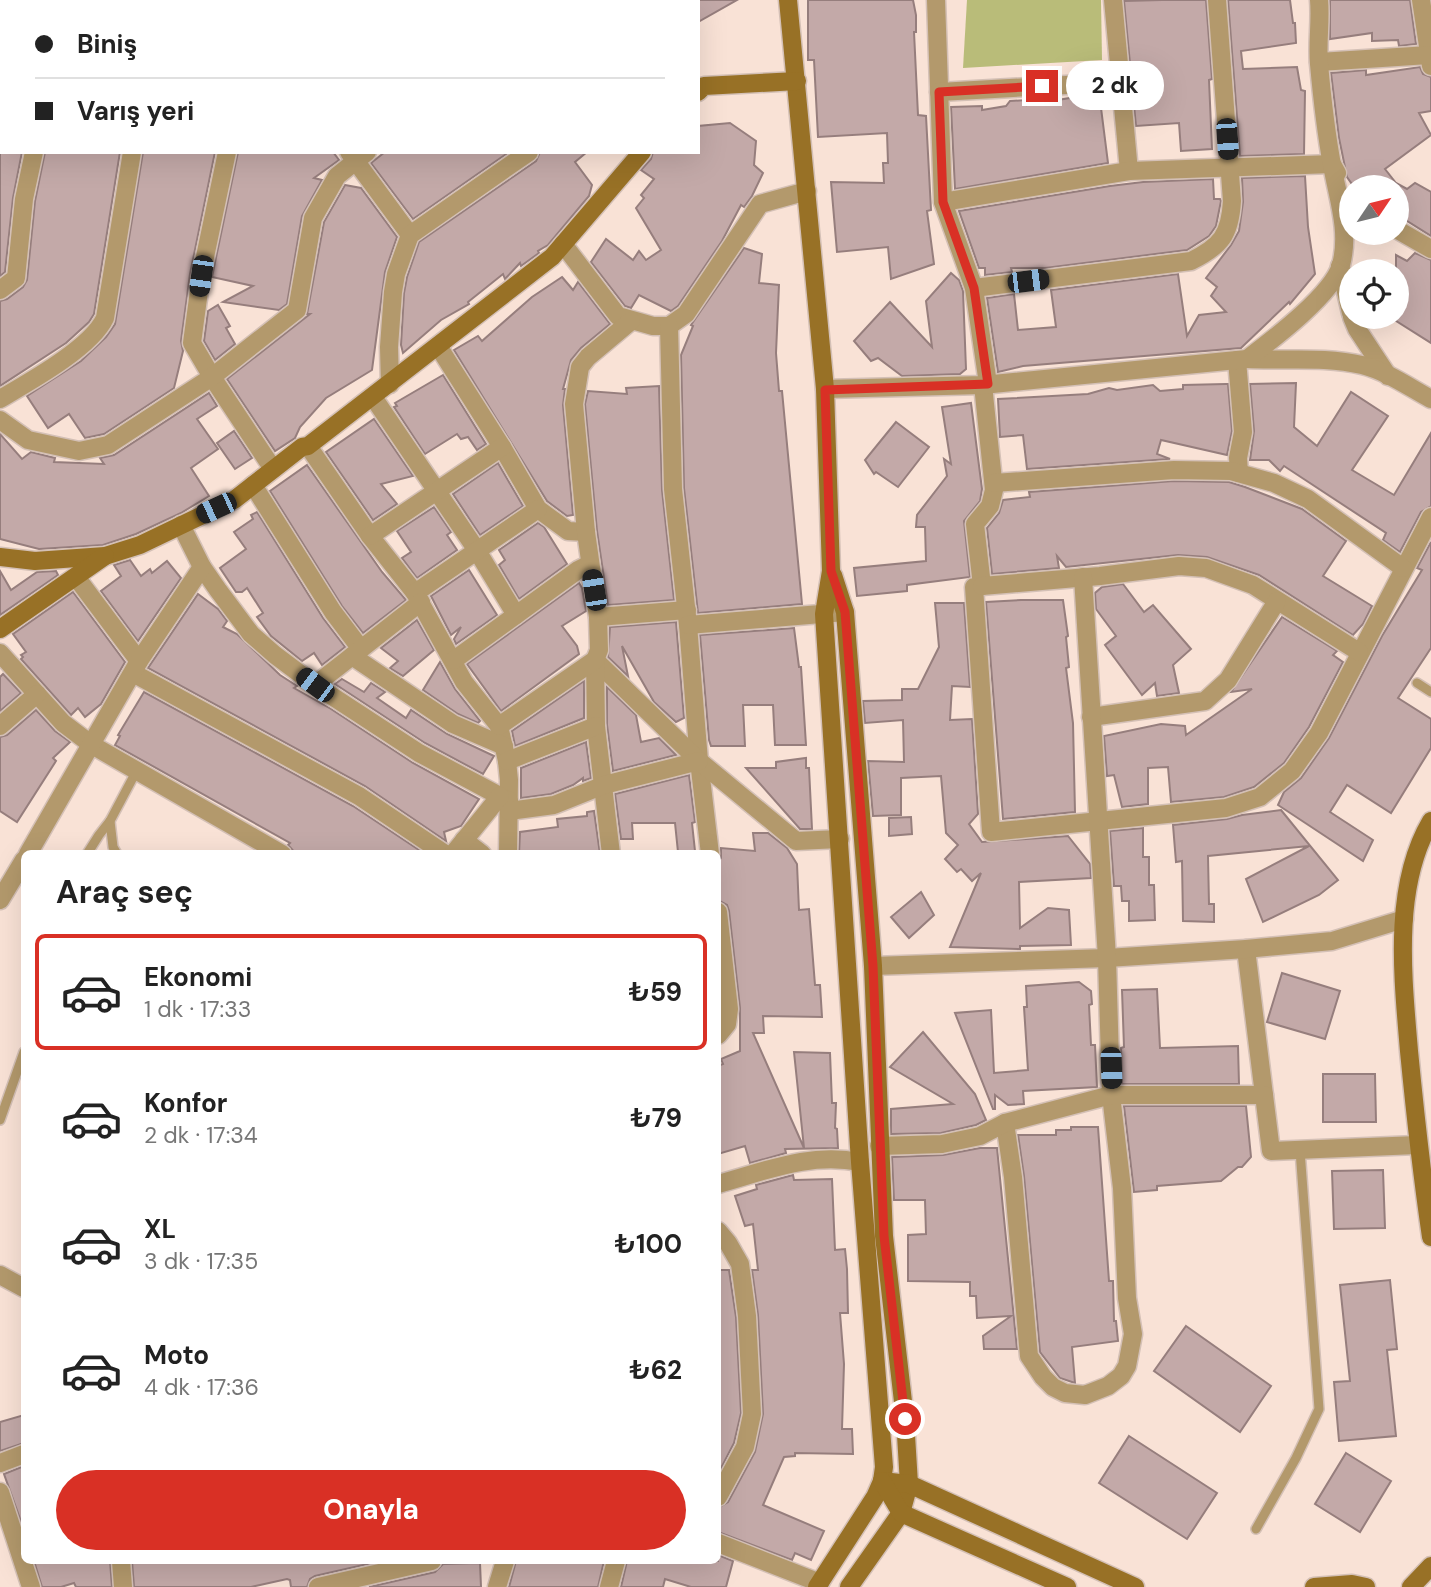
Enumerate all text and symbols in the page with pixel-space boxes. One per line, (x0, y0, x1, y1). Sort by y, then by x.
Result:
text: Biniş (77, 27, 137, 61)
callout: 2 dk (1066, 62, 1164, 110)
route end (1026, 70, 1058, 102)
text: 2 dk (1091, 70, 1139, 100)
text: Varış yeri (77, 94, 194, 128)
car (1216, 117, 1239, 161)
north arrow (1339, 175, 1409, 245)
map controls (1339, 175, 1409, 329)
car (188, 254, 215, 298)
button: locate (1339, 259, 1409, 329)
car (1006, 268, 1051, 294)
car (193, 490, 240, 526)
car (581, 568, 608, 612)
car (292, 664, 339, 706)
text: Araç seç (56, 871, 193, 913)
text: Ekonomi (144, 960, 252, 994)
icon: car (60, 961, 123, 1024)
text: ₺59 (628, 975, 682, 1009)
text: 1 dk · 17:33 (144, 994, 251, 1024)
car (1100, 1047, 1123, 1089)
text: Konfor (144, 1086, 227, 1120)
icon: car (60, 1087, 123, 1150)
text: ₺79 (630, 1101, 682, 1135)
text: 2 dk · 17:34 (144, 1120, 258, 1150)
text: XL (144, 1212, 176, 1246)
icon: car (60, 1213, 123, 1276)
text: ₺100 (614, 1227, 682, 1261)
text: 3 dk · 17:35 (144, 1246, 258, 1276)
text: Moto (144, 1338, 209, 1372)
icon: car (60, 1339, 123, 1402)
text: ₺62 (629, 1353, 682, 1387)
text: 4 dk · 17:36 (144, 1372, 259, 1402)
route start (889, 1403, 921, 1435)
button: Onayla (56, 1470, 686, 1550)

